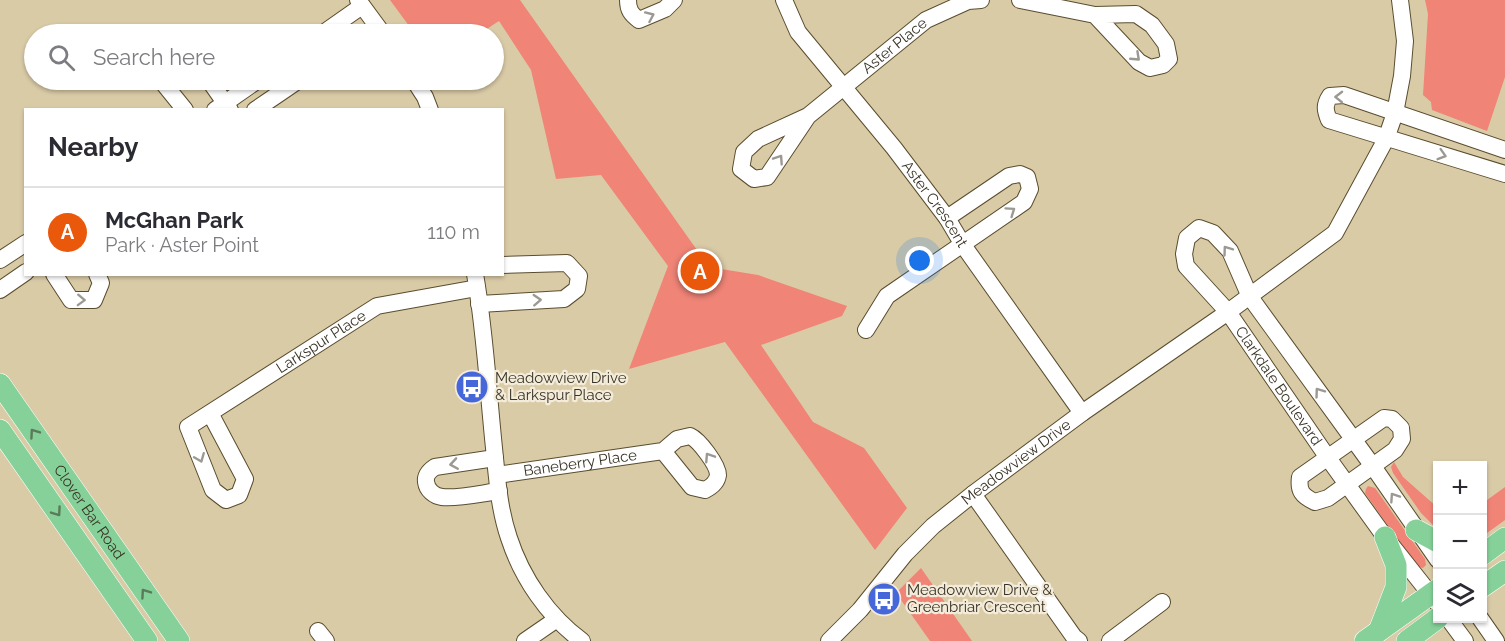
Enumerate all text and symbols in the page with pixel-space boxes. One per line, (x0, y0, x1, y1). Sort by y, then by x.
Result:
one-way arrow (644, 11, 655, 23)
street label: Aster Place (858, 14, 931, 77)
search box (24, 24, 504, 90)
icon: search (45, 41, 78, 74)
text: Search here (93, 44, 215, 70)
one-way arrow (1129, 50, 1140, 61)
one-way arrow (1335, 91, 1344, 103)
text: Nearby (48, 132, 138, 162)
one-way arrow (1436, 148, 1447, 160)
one-way arrow (772, 155, 783, 166)
street label: Aster Crescent (898, 157, 971, 251)
text: McGhan Park (105, 207, 244, 233)
one-way arrow (1005, 207, 1016, 218)
text: A (61, 220, 74, 244)
text: 110 m (427, 220, 480, 244)
text: Park · Aster Point (105, 233, 259, 257)
one-way arrow (1224, 245, 1235, 256)
your location (905, 246, 934, 275)
pin: A (680, 248, 720, 294)
one-way arrow (77, 294, 86, 306)
one-way arrow (532, 294, 541, 307)
street label: Larkspur Place (273, 306, 370, 377)
street label: Clarkdale Boulevard (1231, 323, 1326, 449)
bus stop icon: Meadowview Drive & Larkspur Place (454, 369, 490, 405)
place label: Meadowview Drive & Larkspur Place (495, 369, 627, 404)
one-way arrow (1315, 387, 1326, 398)
street label: Meadowview Drive (958, 416, 1074, 509)
one-way arrow (30, 429, 41, 440)
street label: Baneberry Place (522, 446, 638, 480)
one-way arrow (193, 452, 206, 462)
one-way arrow (705, 452, 716, 463)
one-way arrow (450, 457, 459, 469)
street label: Clover Bar Road (50, 461, 128, 563)
map controls (1433, 461, 1487, 623)
button: + (1433, 461, 1487, 515)
one-way arrow (1390, 493, 1401, 504)
one-way arrow (50, 506, 61, 517)
button: − (1433, 515, 1487, 569)
button: layers (1433, 569, 1487, 623)
bus stop icon: Meadowview Drive & Greenbriar Crescent (866, 581, 902, 617)
place label: Meadowview Drive & Greenbriar Crescent (907, 581, 1052, 616)
one-way arrow (141, 589, 152, 600)

